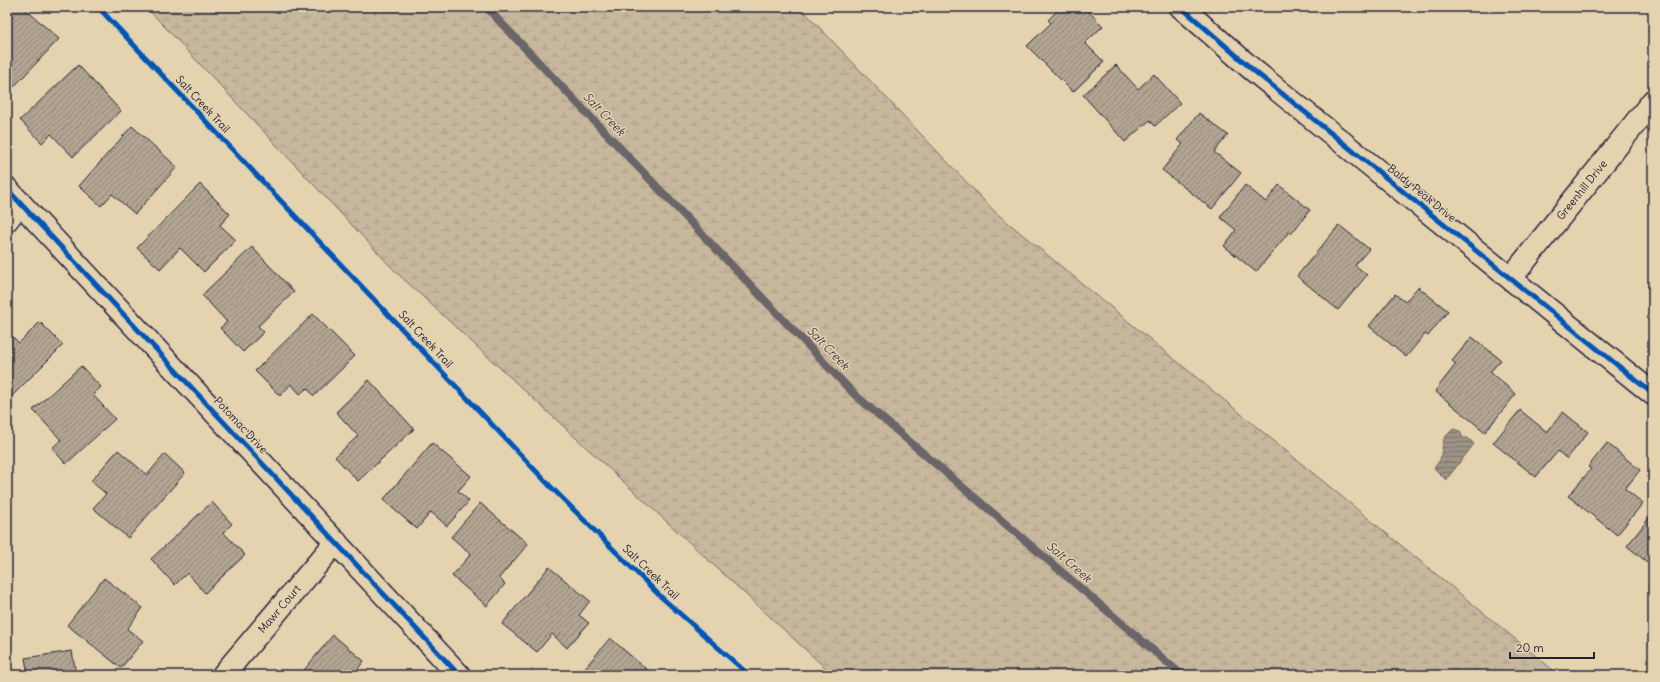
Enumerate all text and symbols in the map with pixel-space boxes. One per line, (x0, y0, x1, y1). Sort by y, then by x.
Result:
street label: Salt Creek Trail (173, 72, 233, 136)
water label: Salt Creek (580, 89, 629, 139)
street label: Greenhill Drive (1553, 157, 1610, 223)
street label: Baldy Peak Drive (1385, 161, 1459, 225)
street label: Salt Creek Trail (396, 307, 456, 371)
water label: Salt Creek (804, 323, 853, 373)
street label: Potomac Drive (211, 394, 271, 456)
water label: Salt Creek (1044, 538, 1095, 586)
street label: Salt Creek Trail (620, 542, 682, 602)
street label: Mawr Court (255, 582, 304, 636)
scale bar (1510, 634, 1594, 660)
text: 20 m (1516, 640, 1544, 655)

